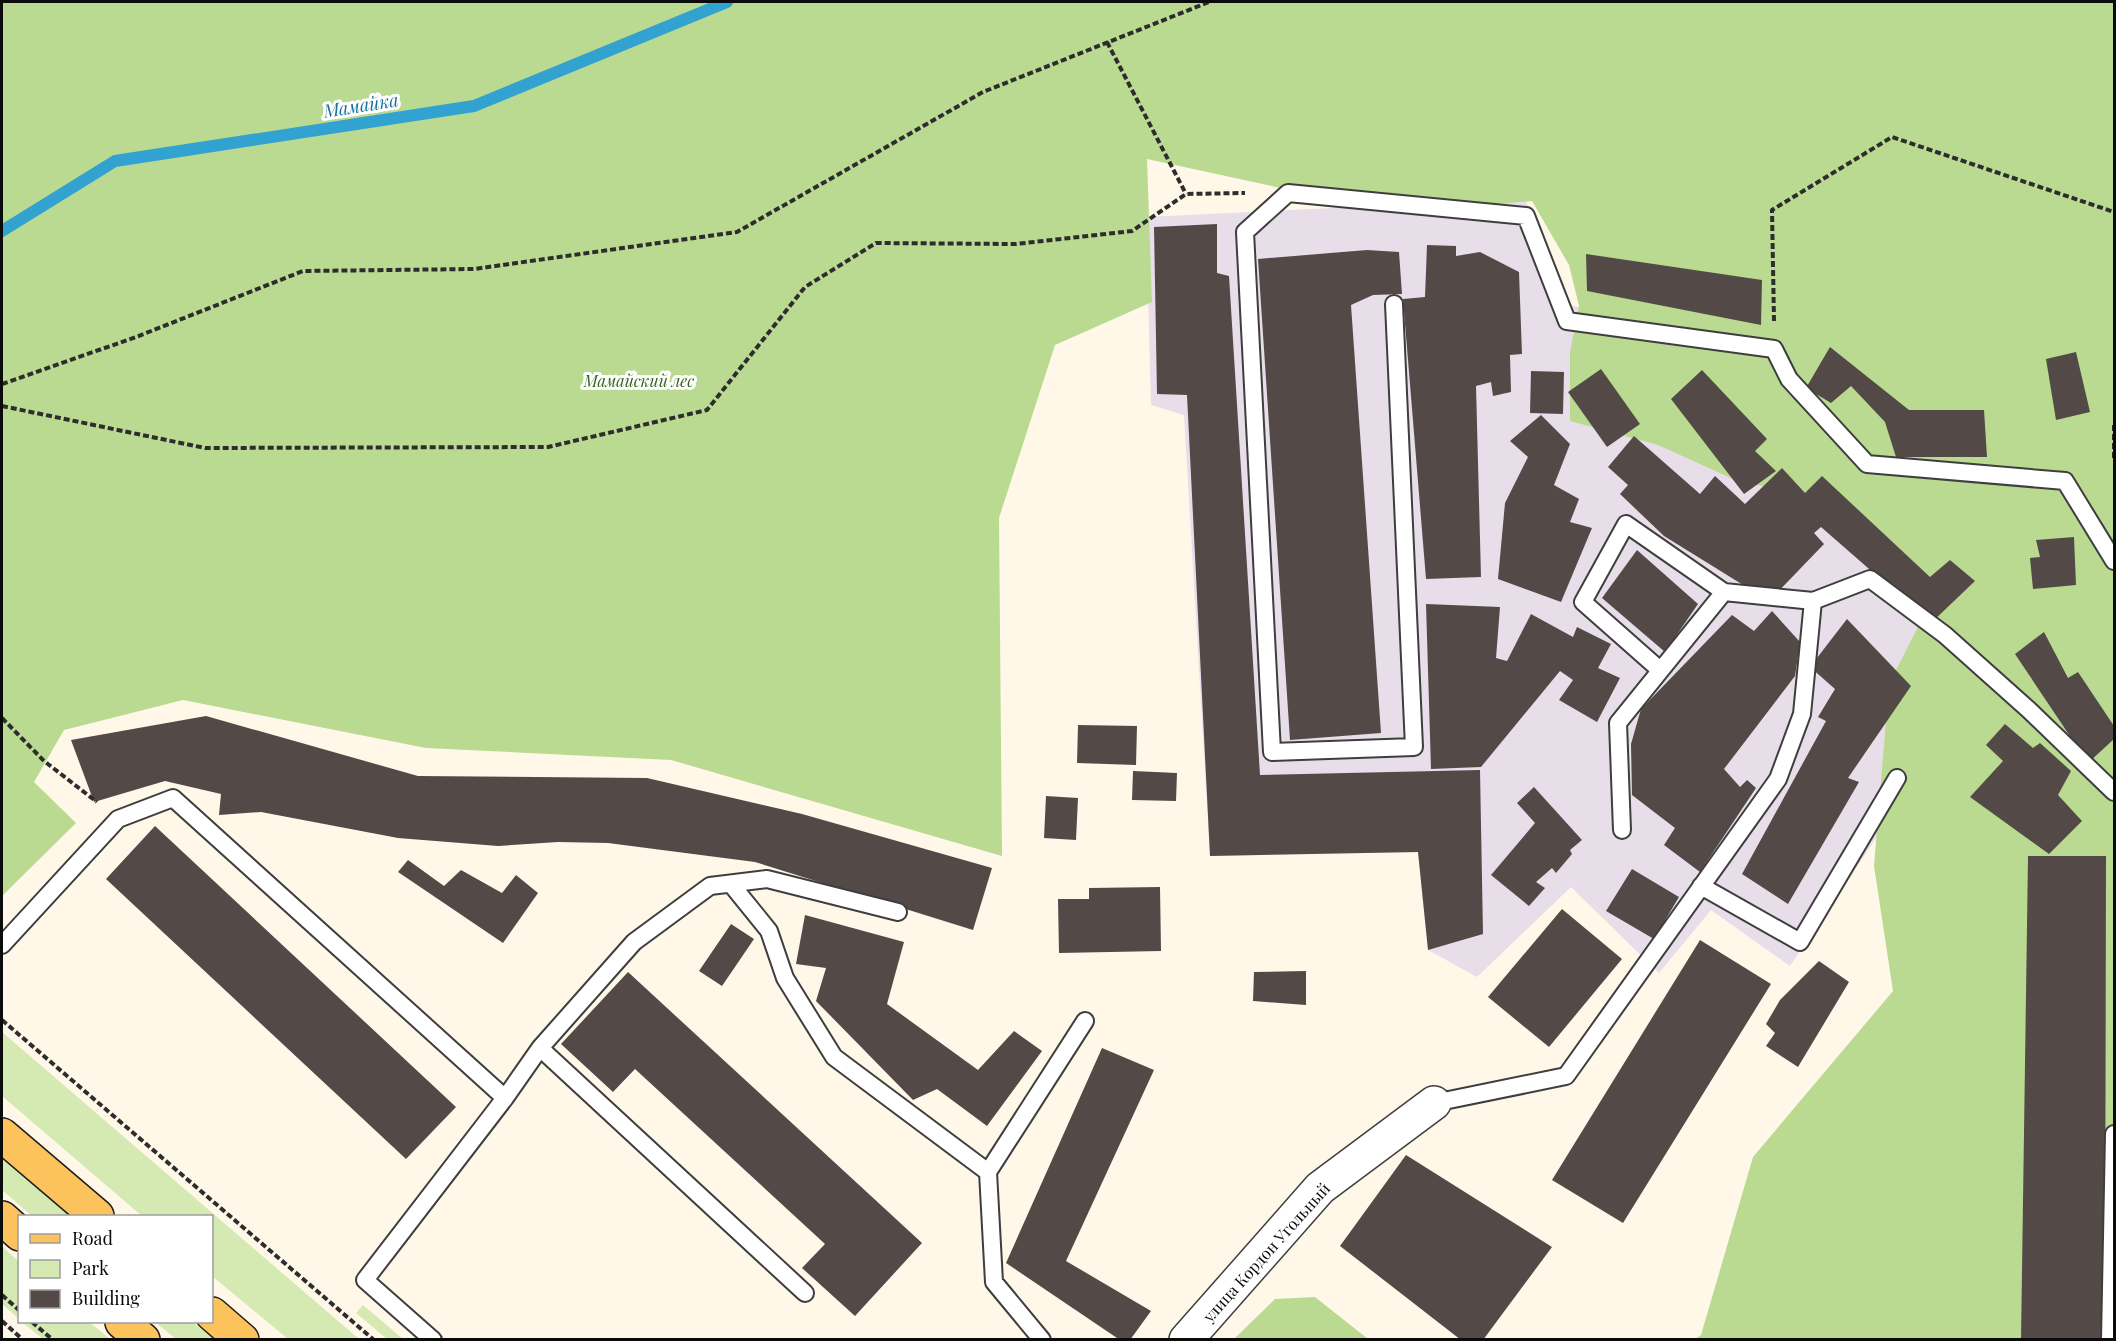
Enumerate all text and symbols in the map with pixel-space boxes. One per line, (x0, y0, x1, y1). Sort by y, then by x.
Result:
water label: Мамайка (321, 87, 400, 123)
park label: Мамайский лес (583, 370, 694, 391)
street label: улица Кордон Угольный (1197, 1178, 1334, 1327)
legend (18, 1215, 213, 1323)
text: Road (72, 1226, 113, 1250)
text: Park (72, 1256, 109, 1280)
text: Building (72, 1286, 140, 1310)

